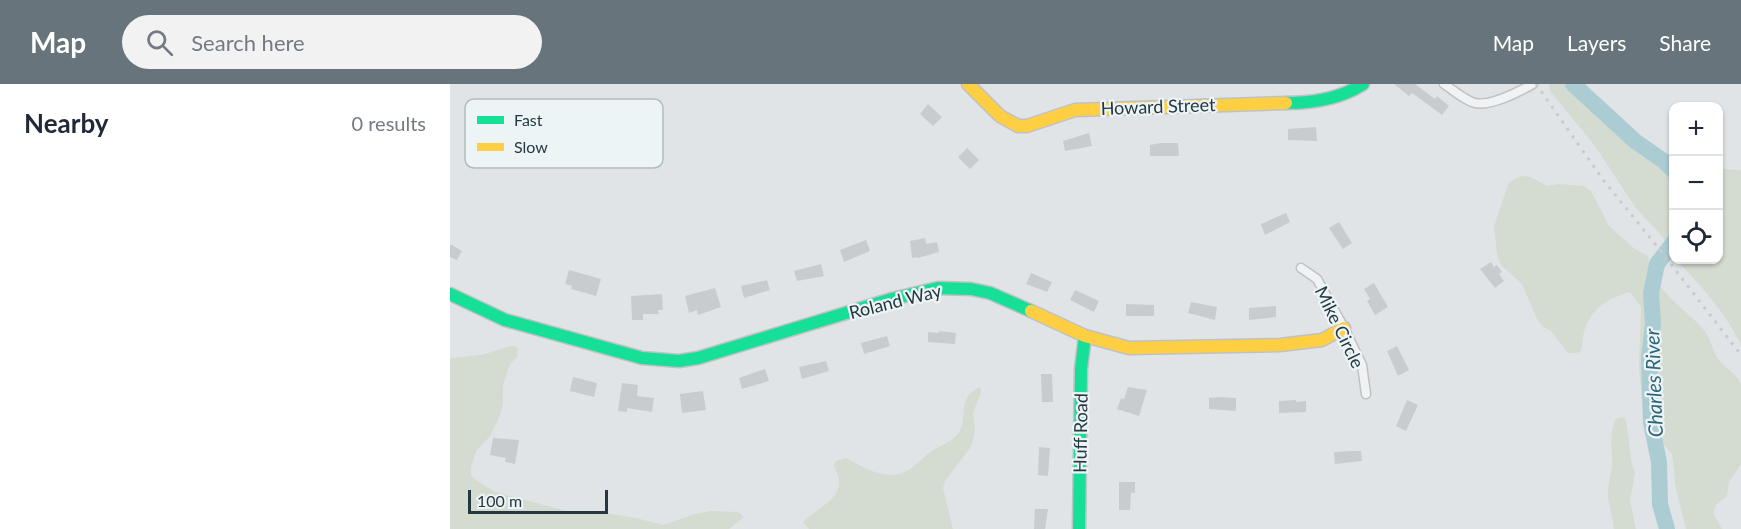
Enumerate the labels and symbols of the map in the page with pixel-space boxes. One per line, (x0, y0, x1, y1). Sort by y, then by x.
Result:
street label: Howard Street (1100, 93, 1216, 119)
legend (465, 99, 663, 168)
text: Fast (514, 110, 543, 129)
text: Slow (514, 137, 548, 156)
street label: Roland Way (847, 279, 944, 323)
street label: Mike Circle (1311, 282, 1369, 372)
water label: Charles River (1639, 327, 1667, 438)
street label: Huff Road (1068, 393, 1092, 473)
scale bar (468, 487, 608, 514)

